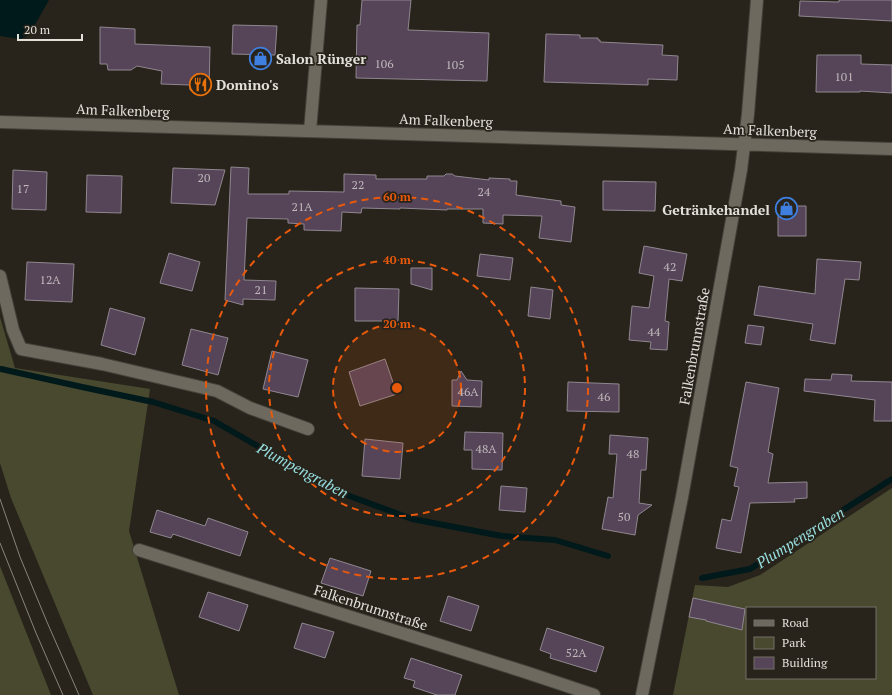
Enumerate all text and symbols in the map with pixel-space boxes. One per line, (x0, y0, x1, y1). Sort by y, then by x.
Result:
scale bar (18, 16, 82, 42)
text: 20 m (24, 22, 51, 37)
shop icon: Salon Rünger (248, 45, 274, 71)
place label: Salon Rünger (276, 49, 366, 68)
house number: 106 (374, 56, 394, 71)
house number: 105 (445, 57, 465, 72)
house number: 101 (834, 69, 854, 84)
restaurant icon: Domino's (188, 71, 214, 97)
place label: Domino's (216, 75, 278, 94)
street label: Am Falkenberg (76, 99, 171, 121)
street label: Am Falkenberg (399, 109, 494, 131)
street label: Am Falkenberg (723, 119, 818, 141)
house number: 20 (198, 170, 210, 185)
house number: 22 (352, 177, 364, 192)
house number: 17 (17, 181, 29, 196)
house number: 24 (478, 184, 491, 199)
text: 60 m (383, 189, 411, 204)
shop icon: Getränkehandel (773, 196, 799, 222)
house number: 21A (292, 199, 313, 214)
place label: Getränkehandel (662, 200, 770, 219)
text: 40 m (383, 252, 411, 267)
house number: 42 (664, 259, 676, 274)
house number: 12A (40, 272, 61, 287)
house number: 21 (255, 282, 267, 297)
street label: Falkenbrunnstraße (674, 286, 714, 406)
text: 20 m (383, 316, 411, 331)
house number: 44 (648, 324, 661, 339)
centre of rings (390, 381, 404, 395)
house number: 46A (458, 384, 479, 399)
house number: 46 (598, 389, 611, 404)
water label: Plumpengraben (253, 437, 352, 502)
house number: 48A (476, 441, 497, 456)
house number: 48 (627, 446, 639, 461)
water label: Plumpengraben (751, 502, 848, 573)
house number: 50 (618, 509, 630, 524)
street label: Falkenbrunnstraße (312, 580, 430, 634)
legend (746, 607, 876, 679)
text: Road (782, 615, 809, 630)
text: Park (782, 635, 807, 650)
house number: 52A (566, 645, 587, 660)
text: Building (782, 655, 828, 670)

